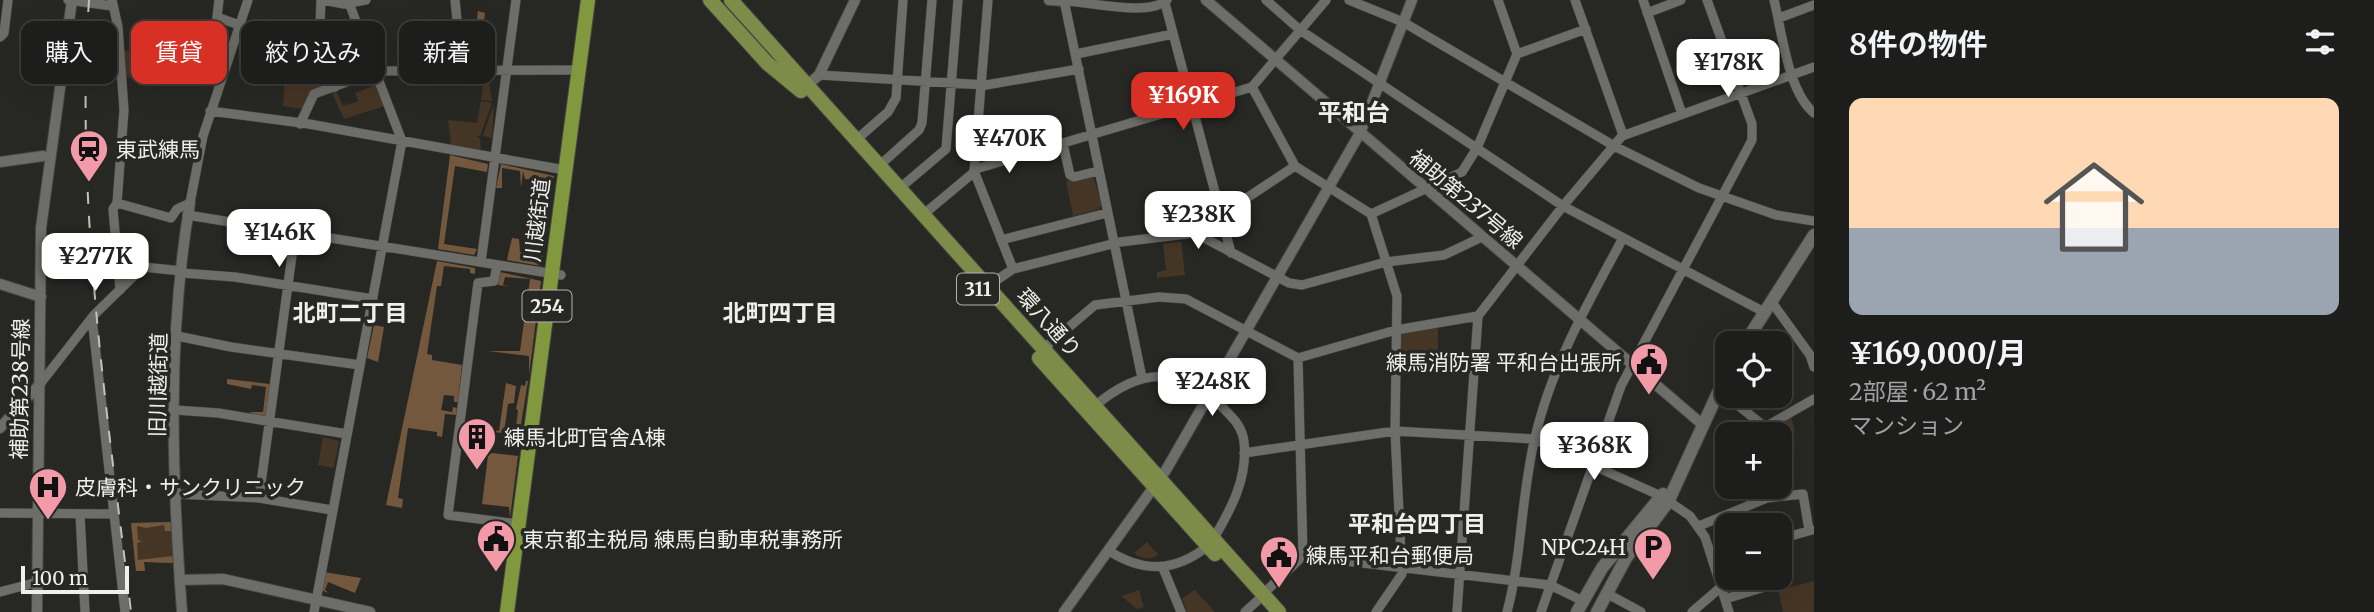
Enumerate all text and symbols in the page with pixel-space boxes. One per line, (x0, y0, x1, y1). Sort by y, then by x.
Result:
chip: 購入 (21, 21, 117, 84)
chip: 賃貸 (131, 21, 227, 84)
chip: 絞り込み (241, 21, 385, 84)
chip: 新着 (399, 21, 495, 84)
icon: filters (2301, 23, 2339, 61)
text: 8件の物件 (1849, 25, 1988, 63)
pin: ¥178K (1679, 40, 1777, 99)
text: ¥178K (1693, 47, 1763, 76)
pin: ¥169K (1134, 72, 1232, 132)
text: ¥169K (1147, 80, 1219, 109)
district label: 平和台 (1318, 97, 1390, 128)
pin: ¥470K (960, 116, 1058, 175)
text: ¥470K (972, 123, 1046, 152)
station icon: 東武練馬 (68, 128, 110, 183)
place label: 東武練馬 (116, 136, 200, 163)
street label: 補助第237号線 (1404, 144, 1528, 254)
icon: home (2031, 144, 2157, 270)
street label: 川越街道 (518, 177, 556, 263)
pin: ¥238K (1149, 191, 1247, 251)
text: ¥238K (1161, 199, 1235, 228)
pin: ¥146K (230, 210, 328, 269)
text: ¥146K (243, 217, 315, 246)
pin: ¥277K (46, 233, 144, 293)
text: ¥277K (58, 241, 132, 270)
road number: 311 (957, 274, 999, 304)
street label: 環八通り (1011, 283, 1087, 363)
road number: 254 (522, 290, 572, 322)
district label: 北町二丁目 (293, 298, 408, 327)
district label: 北町四丁目 (723, 298, 838, 327)
street label: 補助第238号線 (5, 318, 35, 460)
map controls (1715, 331, 1792, 590)
button: locate (1715, 331, 1792, 408)
street label: 旧川越街道 (144, 332, 172, 438)
text: ¥169,000/月 (1849, 334, 2027, 372)
public building icon: 練馬消防署 平和台出張所 (1628, 341, 1670, 396)
place label: 練馬消防署 平和台出張所 (1386, 349, 1622, 376)
pin: ¥248K (1163, 358, 1261, 418)
text: ¥248K (1174, 366, 1250, 395)
text: 2部屋 · 62 m² (1849, 377, 1986, 406)
text: マンション (1849, 411, 1964, 440)
building icon: 練馬北町官舎A棟 (456, 416, 498, 471)
pin: ¥368K (1545, 422, 1643, 482)
button: + (1715, 422, 1792, 499)
place label: 練馬北町官舎A棟 (504, 424, 666, 451)
text: ¥368K (1556, 430, 1632, 459)
hospital icon: 皮膚科・サンクリニック (27, 466, 69, 521)
place label: 皮膚科・サンクリニック (75, 474, 306, 501)
district label: 平和台四丁目 (1348, 509, 1486, 538)
button: − (1715, 513, 1792, 590)
public building icon: 東京都主税局 練馬自動車税事務所 (475, 518, 517, 573)
place label: 東京都主税局 練馬自動車税事務所 (523, 526, 843, 553)
parking icon: NPC24H (1632, 526, 1674, 581)
public building icon: 練馬平和台郵便局 (1258, 534, 1300, 589)
place label: NPC24H (1541, 534, 1626, 561)
place label: 練馬平和台郵便局 (1306, 542, 1474, 569)
scale bar (21, 563, 130, 595)
text: 100 m (32, 566, 88, 590)

